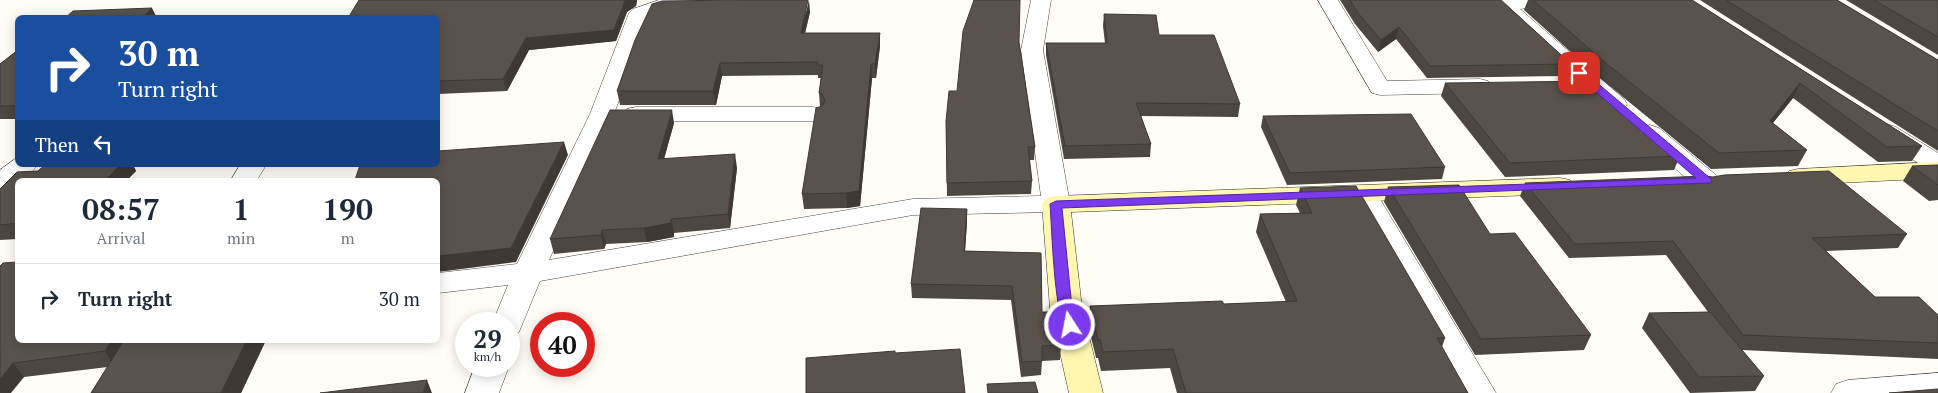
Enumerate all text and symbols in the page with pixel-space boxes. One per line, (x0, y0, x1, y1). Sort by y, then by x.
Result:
text: 30 m (118, 30, 199, 76)
icon: right (35, 35, 100, 100)
pin (1558, 52, 1600, 94)
icon: arrive (1565, 59, 1593, 87)
text: Turn right (118, 74, 218, 103)
icon: left (89, 130, 117, 158)
text: Then (35, 132, 79, 157)
text: 08:57 (82, 189, 160, 229)
text: 1 (233, 189, 250, 229)
text: 190 (322, 189, 373, 229)
text: Arrival (96, 227, 146, 249)
text: min (227, 227, 255, 249)
text: m (341, 227, 354, 249)
icon: right (35, 285, 63, 313)
text: Turn right (78, 286, 172, 311)
text: 30 m (379, 286, 420, 311)
position arrow (1043, 298, 1095, 350)
speed limit sign: 40 (530, 312, 595, 377)
text: 29 (473, 322, 502, 355)
text: km/h (474, 349, 501, 364)

